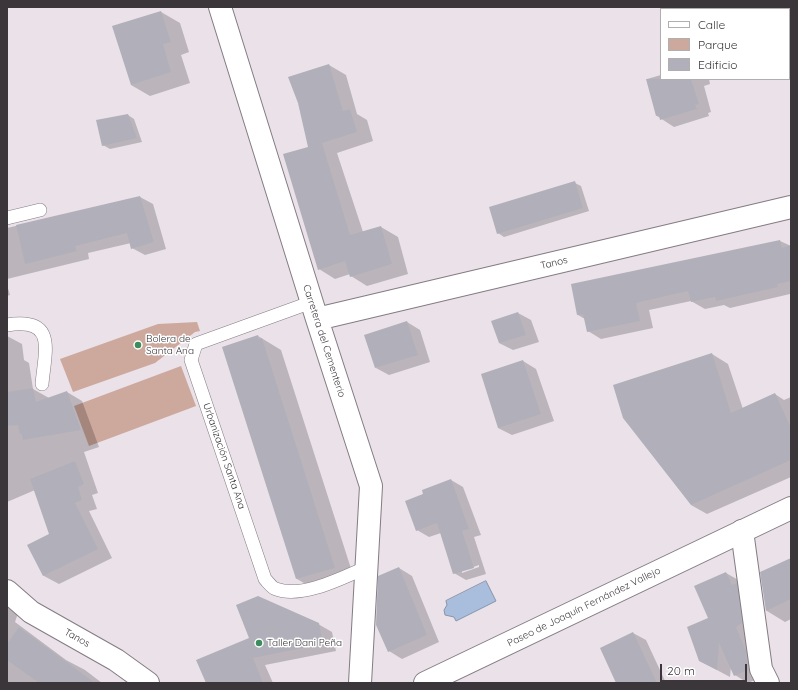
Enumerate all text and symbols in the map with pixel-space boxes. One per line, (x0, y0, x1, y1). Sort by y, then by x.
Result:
legend (660, 8, 790, 80)
text: Calle (698, 17, 725, 32)
text: Parque (698, 37, 738, 52)
text: Edificio (698, 57, 738, 72)
street label: Tanos (539, 254, 569, 272)
street label: Carretera del Cementerio (300, 283, 348, 399)
place label: Bolera de Santa Ana (146, 333, 194, 356)
marker: Bolera de Santa Ana (133, 340, 143, 350)
street label: Urbanización Santa Ana (200, 401, 248, 511)
street label: Paseo de Joaquín Fernández Vallejo (505, 565, 663, 649)
street label: Tanos (62, 626, 92, 650)
place label: Taller Dani Peña (267, 637, 342, 649)
marker: Taller Dani Peña (254, 638, 264, 648)
scale bar (662, 656, 749, 682)
text: 20 m (667, 663, 695, 678)

